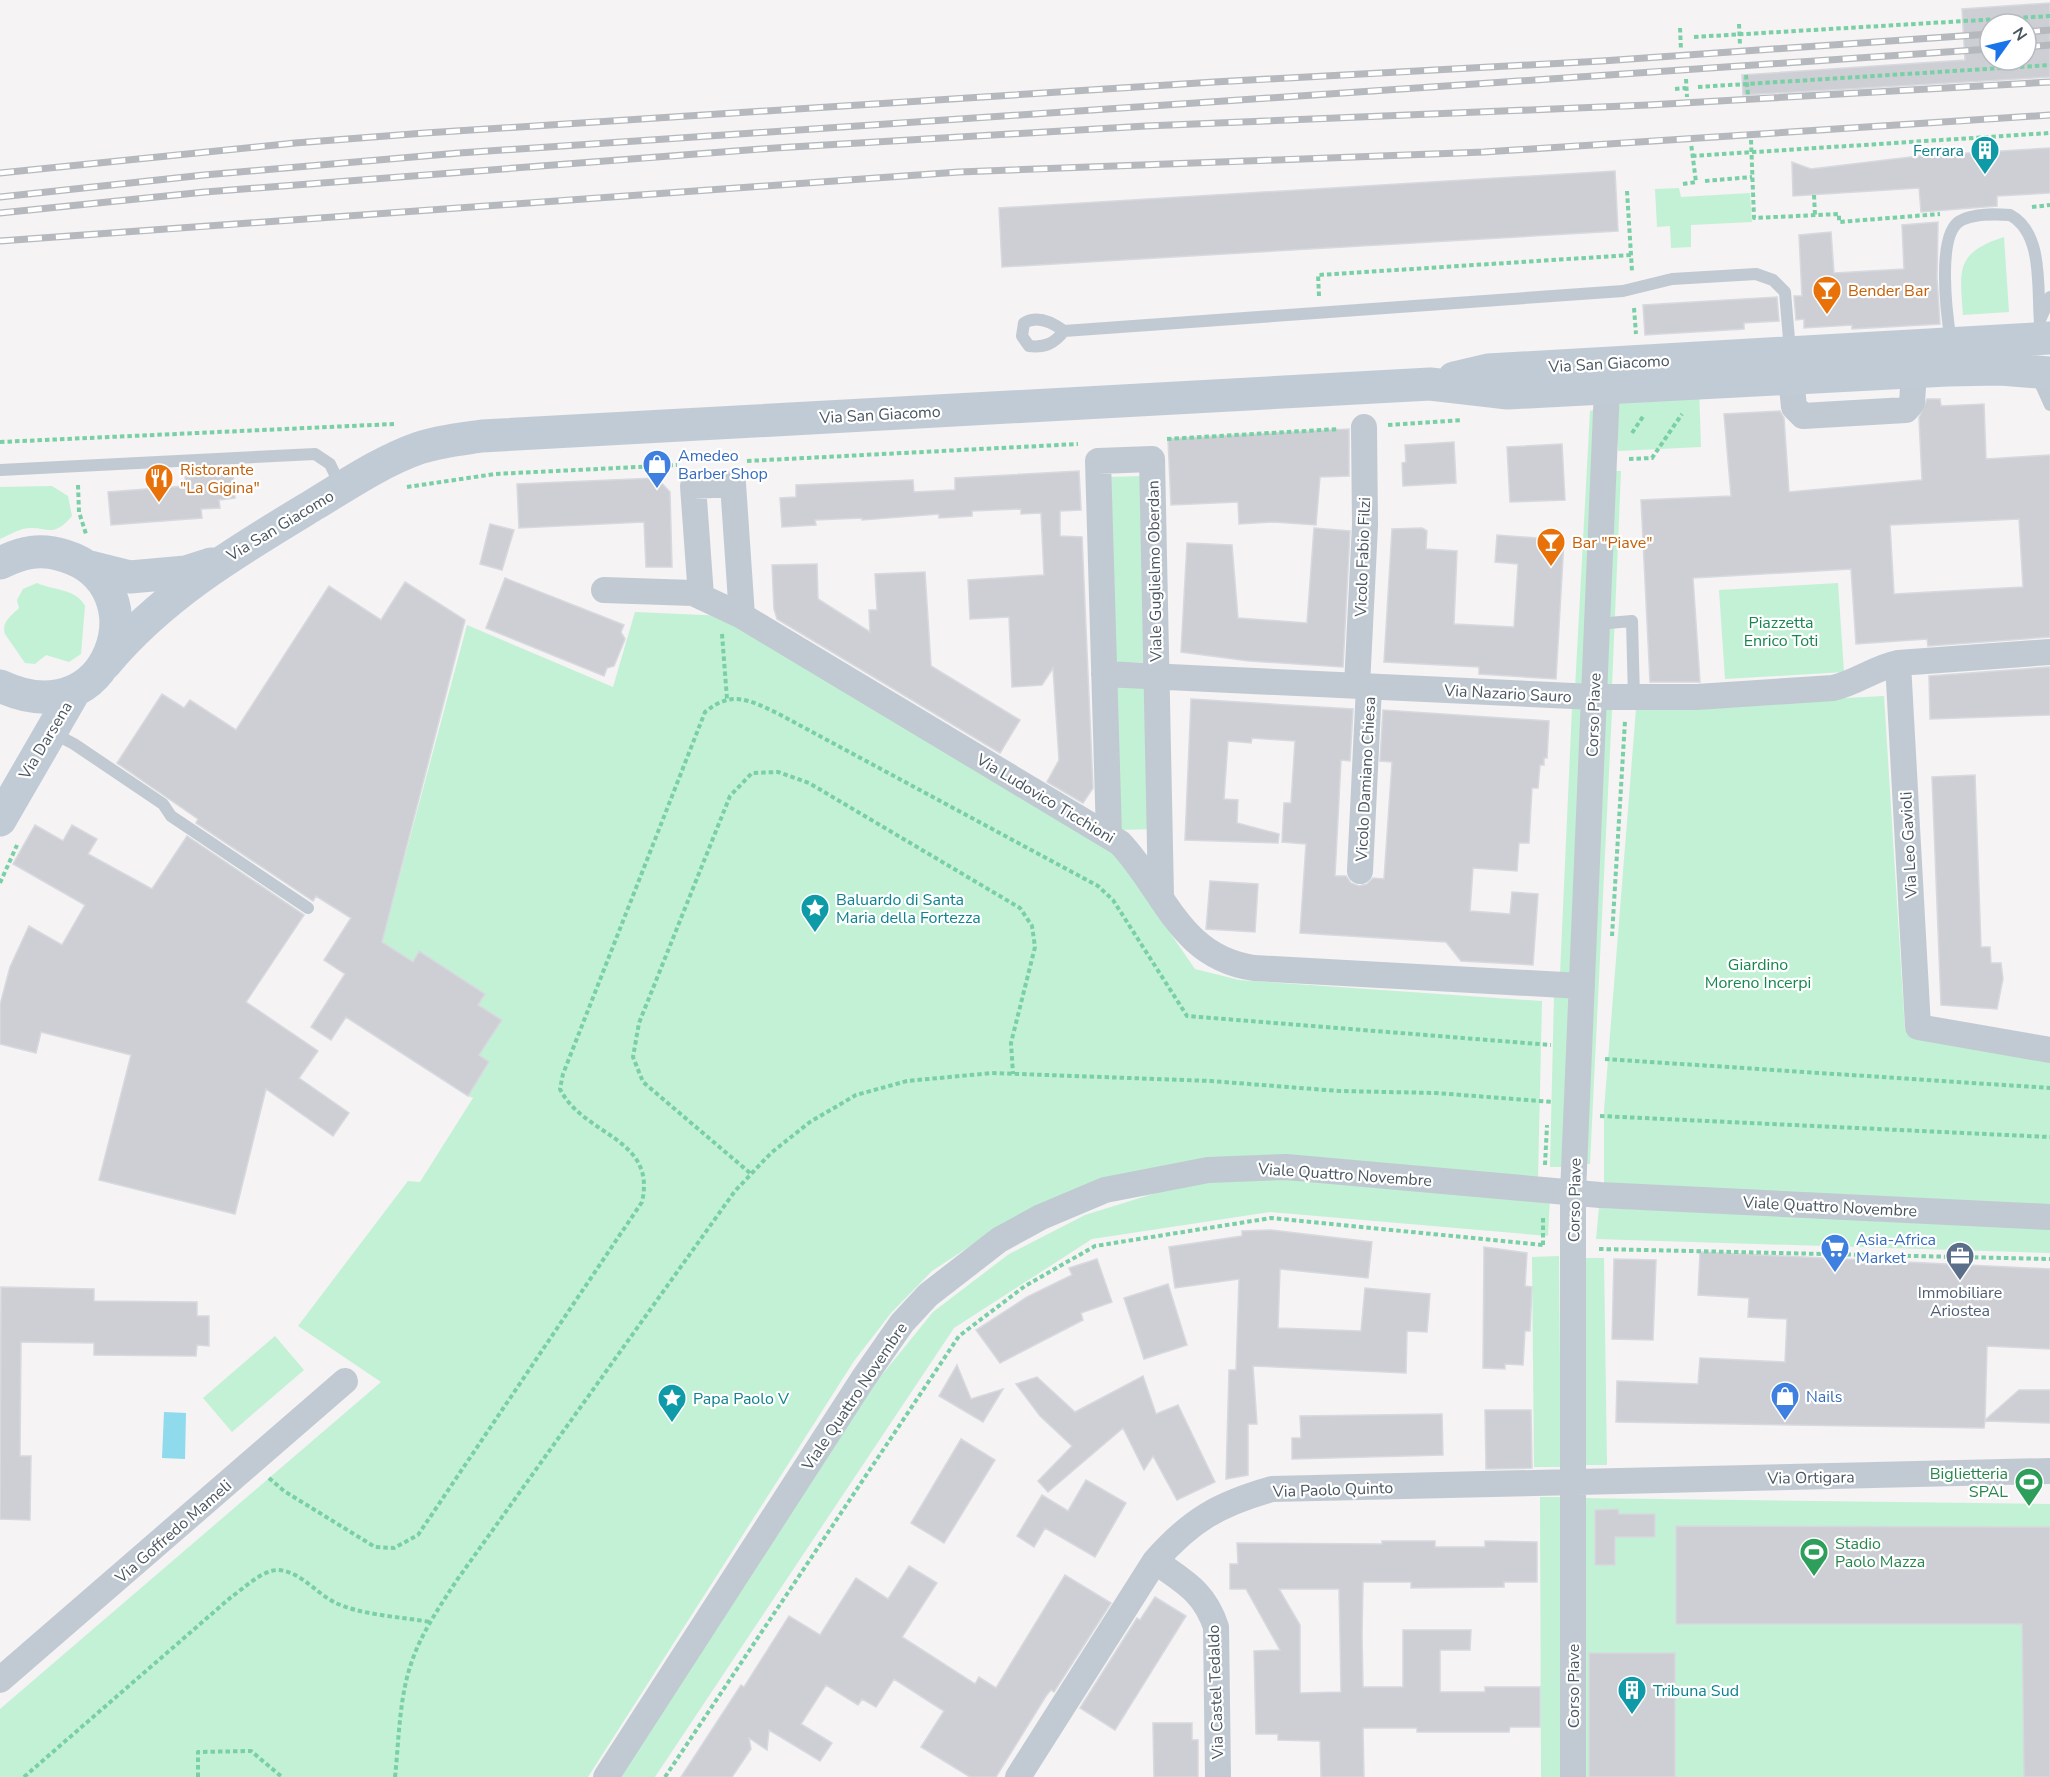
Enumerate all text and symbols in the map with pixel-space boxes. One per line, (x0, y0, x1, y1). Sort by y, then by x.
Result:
north arrow (1978, 12, 2038, 72)
text: N (2007, 23, 2032, 45)
building icon: Ferrara (1969, 134, 2001, 176)
place label: Ferrara (1913, 140, 1964, 162)
bar icon: Bender Bar (1811, 274, 1843, 316)
place label: Bender Bar (1848, 280, 1929, 302)
street label: Via San Giacomo (1547, 350, 1670, 378)
street label: Via San Giacomo (818, 401, 941, 429)
place label: Amedeo Barber Shop (678, 445, 768, 485)
shop icon: Amedeo Barber Shop (641, 448, 673, 490)
place label: Ristorante "La Gigina" (180, 459, 260, 499)
restaurant icon: Ristorante "La Gigina" (143, 462, 175, 504)
street label: Viale Guglielmo Oberdan (1142, 480, 1168, 663)
street label: Via San Giacomo (222, 485, 338, 567)
street label: Vicolo Fabio Filzi (1350, 497, 1376, 618)
bar icon: Bar "Piave" (1535, 526, 1567, 568)
place label: Bar "Piave" (1572, 532, 1653, 554)
park label: Piazzetta Enrico Toti (1744, 612, 1818, 652)
street label: Corso Piave (1582, 673, 1606, 758)
street label: Via Nazario Sauro (1443, 680, 1572, 708)
street label: Vicolo Damiano Chiesa (1351, 696, 1381, 863)
street label: Via Darsena (13, 698, 78, 784)
street label: Via Ludovico Ticchioni (971, 748, 1119, 849)
street label: Via Leo Gavioli (1895, 791, 1923, 900)
place label: Baluardo di Santa Maria della Fortezza (836, 889, 981, 929)
place icon: Baluardo di Santa Maria della Fortezza (799, 892, 831, 934)
park label: Giardino Moreno Incerpi (1705, 954, 1811, 994)
street label: Viale Quattro Novembre (1256, 1158, 1433, 1192)
street label: Corso Piave (1563, 1158, 1587, 1242)
street label: Viale Quattro Novembre (1741, 1191, 1918, 1223)
place label: Asia-Africa Market (1856, 1229, 1936, 1269)
supermarket icon: Asia-Africa Market (1819, 1232, 1851, 1274)
office icon: Immobiliare Ariostea (1944, 1240, 1976, 1282)
place label: Immobiliare Ariostea (1918, 1282, 2002, 1322)
street label: Viale Quattro Novembre (796, 1318, 913, 1476)
shop icon: Nails (1769, 1380, 1801, 1422)
place icon: Papa Paolo V (656, 1382, 688, 1424)
place label: Nails (1806, 1386, 1842, 1408)
place label: Papa Paolo V (693, 1388, 790, 1410)
place label: Biglietteria SPAL (1930, 1463, 2008, 1503)
street label: Via Ortigara (1766, 1466, 1855, 1490)
sports icon: Biglietteria SPAL (2013, 1466, 2045, 1508)
street label: Via Goffredo Mameli (110, 1475, 237, 1589)
street label: Via Paolo Quinto (1271, 1477, 1394, 1503)
place label: Stadio Paolo Mazza (1835, 1533, 1925, 1573)
sports icon: Stadio Paolo Mazza (1798, 1536, 1830, 1578)
street label: Via Castel Tedaldo (1203, 1624, 1229, 1761)
street label: Corso Piave (1563, 1644, 1585, 1728)
building icon: Tribuna Sud (1616, 1674, 1648, 1716)
place label: Tribuna Sud (1653, 1680, 1739, 1702)

